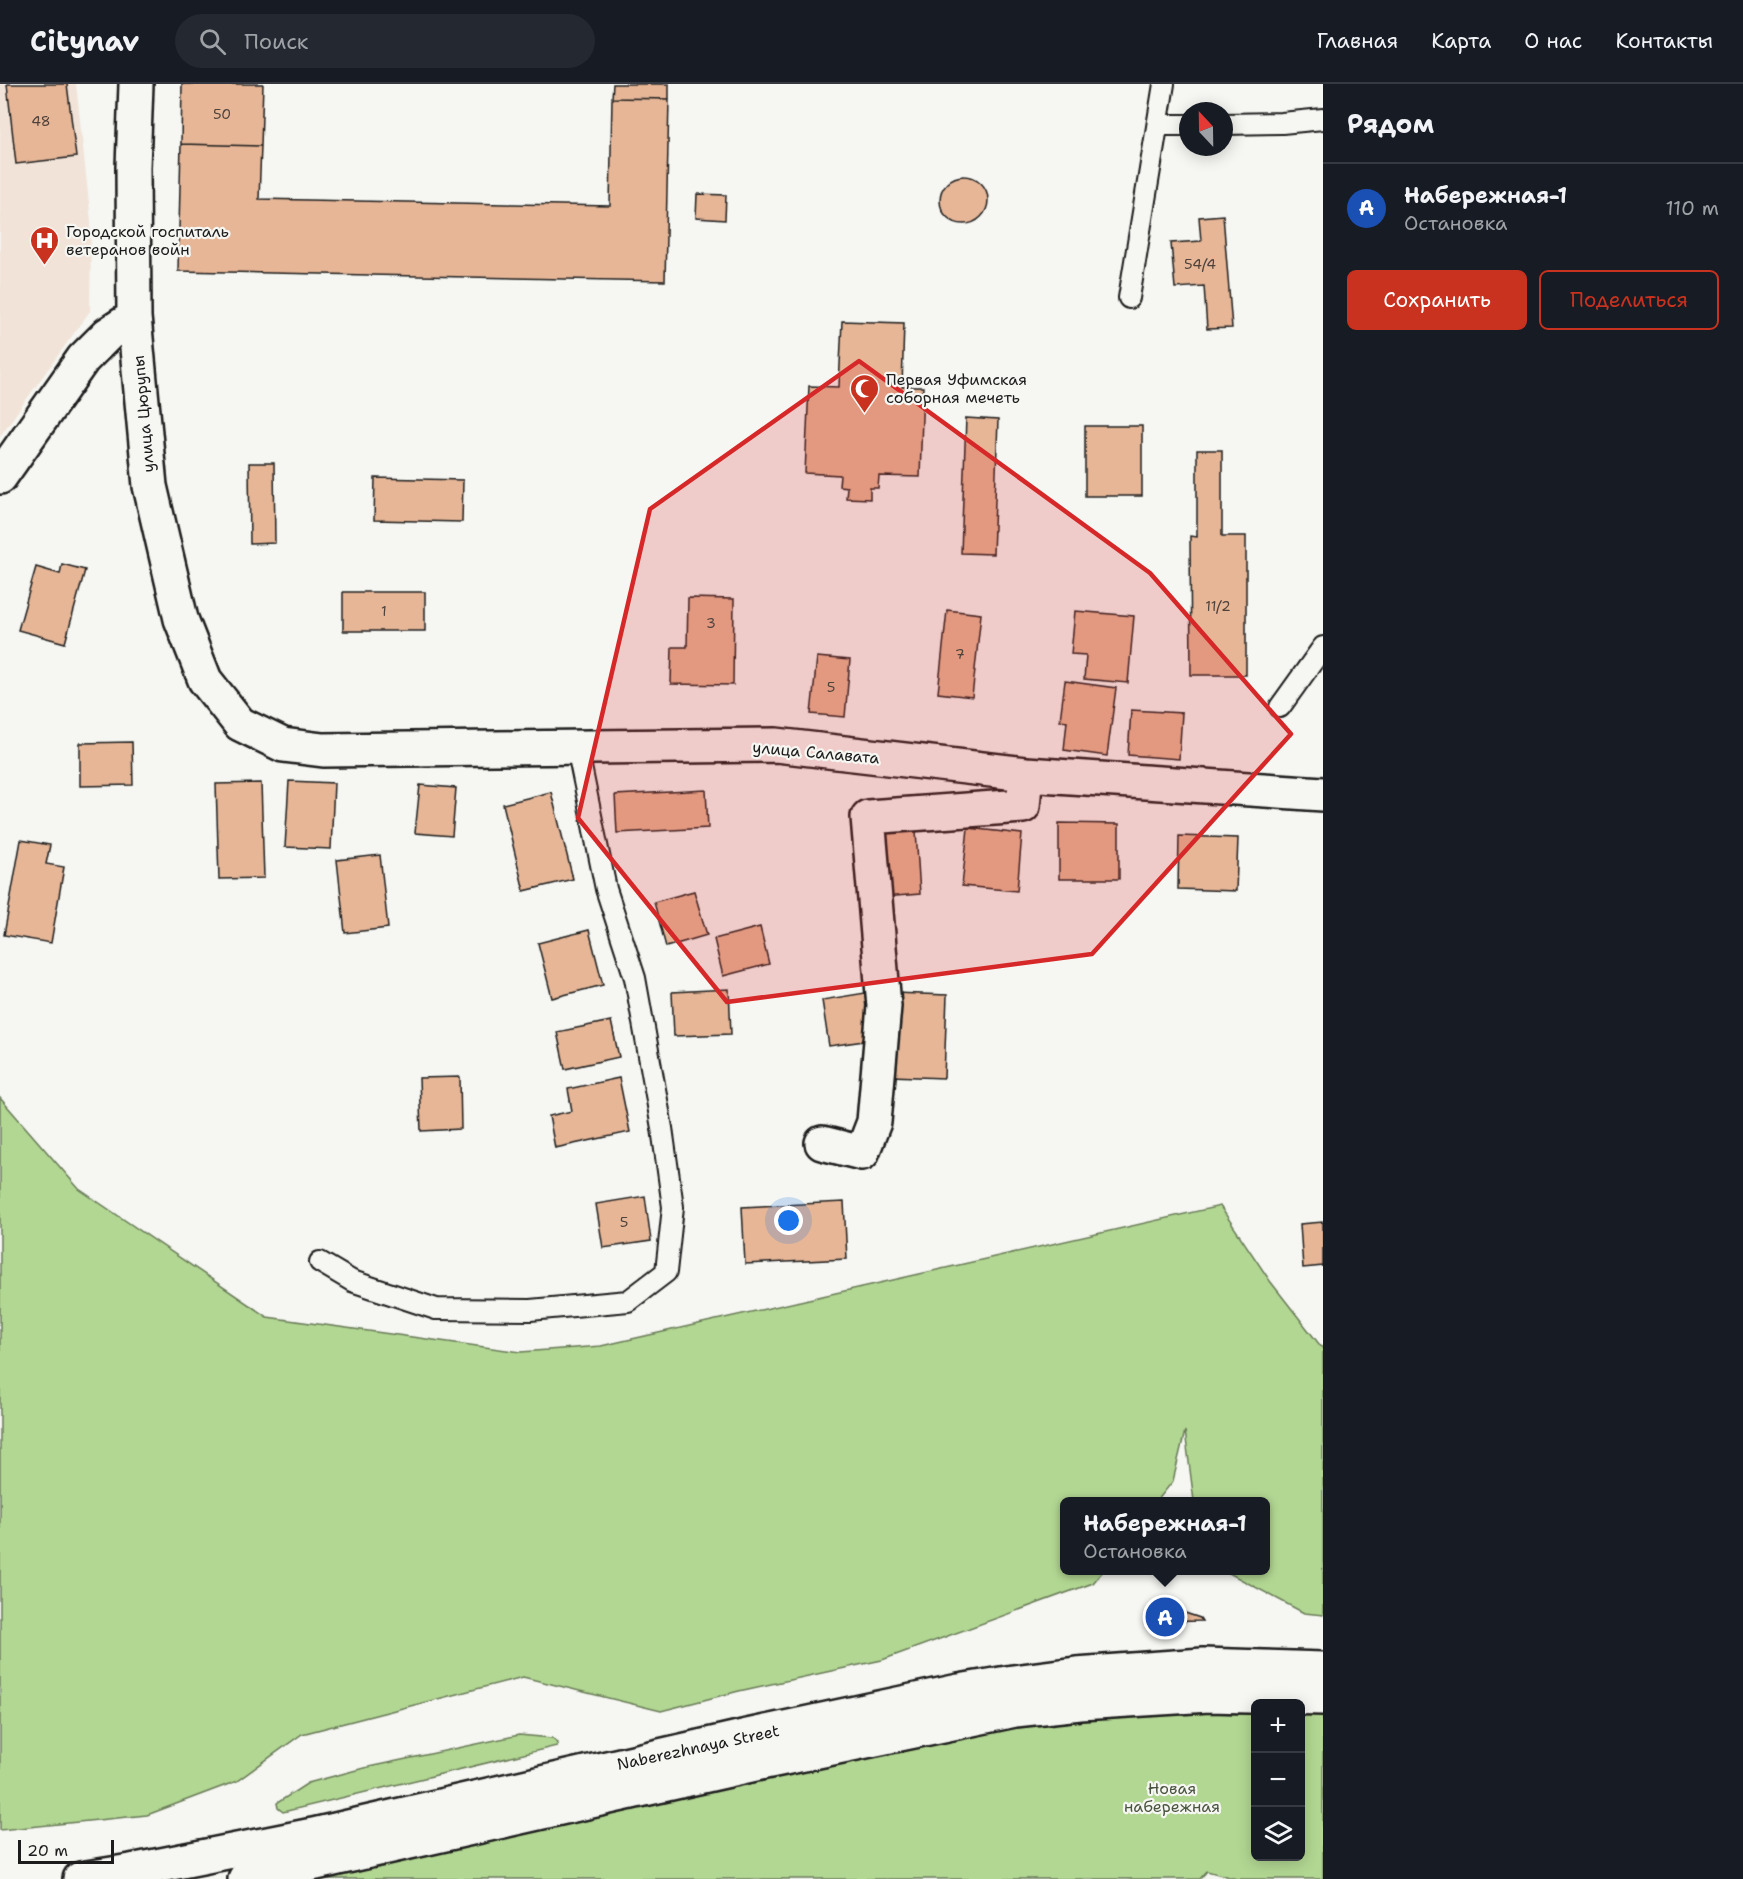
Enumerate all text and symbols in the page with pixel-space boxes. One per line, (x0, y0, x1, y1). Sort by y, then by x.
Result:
search box (175, 14, 595, 68)
text: Citynav (30, 22, 139, 60)
icon: search (196, 25, 229, 58)
text: Поиск (244, 27, 309, 56)
text: Главная (1317, 27, 1398, 55)
text: Карта (1431, 27, 1491, 55)
text: О нас (1524, 27, 1582, 55)
text: Контакты (1615, 27, 1713, 55)
north arrow (1179, 102, 1233, 156)
house number: 50 (213, 105, 231, 123)
text: Рядом (1347, 106, 1434, 141)
house number: 48 (31, 112, 51, 130)
text: Набережная-1 (1404, 181, 1567, 210)
text: A (1359, 195, 1374, 221)
text: 110 m (1665, 195, 1719, 221)
text: Остановка (1404, 210, 1508, 236)
place label: Городской госпиталь ветеранов войн (66, 221, 229, 260)
hospital icon: Городской госпиталь ветеранов войн (29, 224, 61, 266)
house number: 54/4 (1184, 255, 1216, 273)
button: Сохранить (1347, 270, 1527, 330)
button: Поделиться (1539, 270, 1719, 330)
street label: улица Цюрупы (128, 355, 159, 473)
place label: Первая Уфимская соборная мечеть (886, 369, 1027, 408)
mosque icon: Первая Уфимская соборная мечеть (849, 372, 881, 414)
house number: 11/2 (1205, 597, 1231, 615)
house number: 1 (381, 602, 387, 620)
house number: 3 (706, 614, 716, 632)
house number: 7 (955, 645, 965, 663)
house number: 5 (827, 678, 835, 696)
street label: улица Салавата (752, 736, 880, 769)
your location (774, 1206, 803, 1235)
house number: 5 (620, 1213, 628, 1231)
popup (1060, 1497, 1270, 1575)
text: Набережная-1 (1083, 1509, 1247, 1538)
text: Остановка (1083, 1538, 1187, 1564)
pin: A (1146, 1594, 1184, 1640)
map controls (1251, 1699, 1305, 1861)
button: + (1251, 1699, 1305, 1753)
street label: Naberezhnaya Street (615, 1720, 781, 1775)
button: − (1251, 1753, 1305, 1807)
park label: Новая набережная (1124, 1778, 1220, 1817)
button: layers (1251, 1807, 1305, 1861)
scale bar (18, 1837, 114, 1864)
text: 20 m (27, 1840, 68, 1861)

